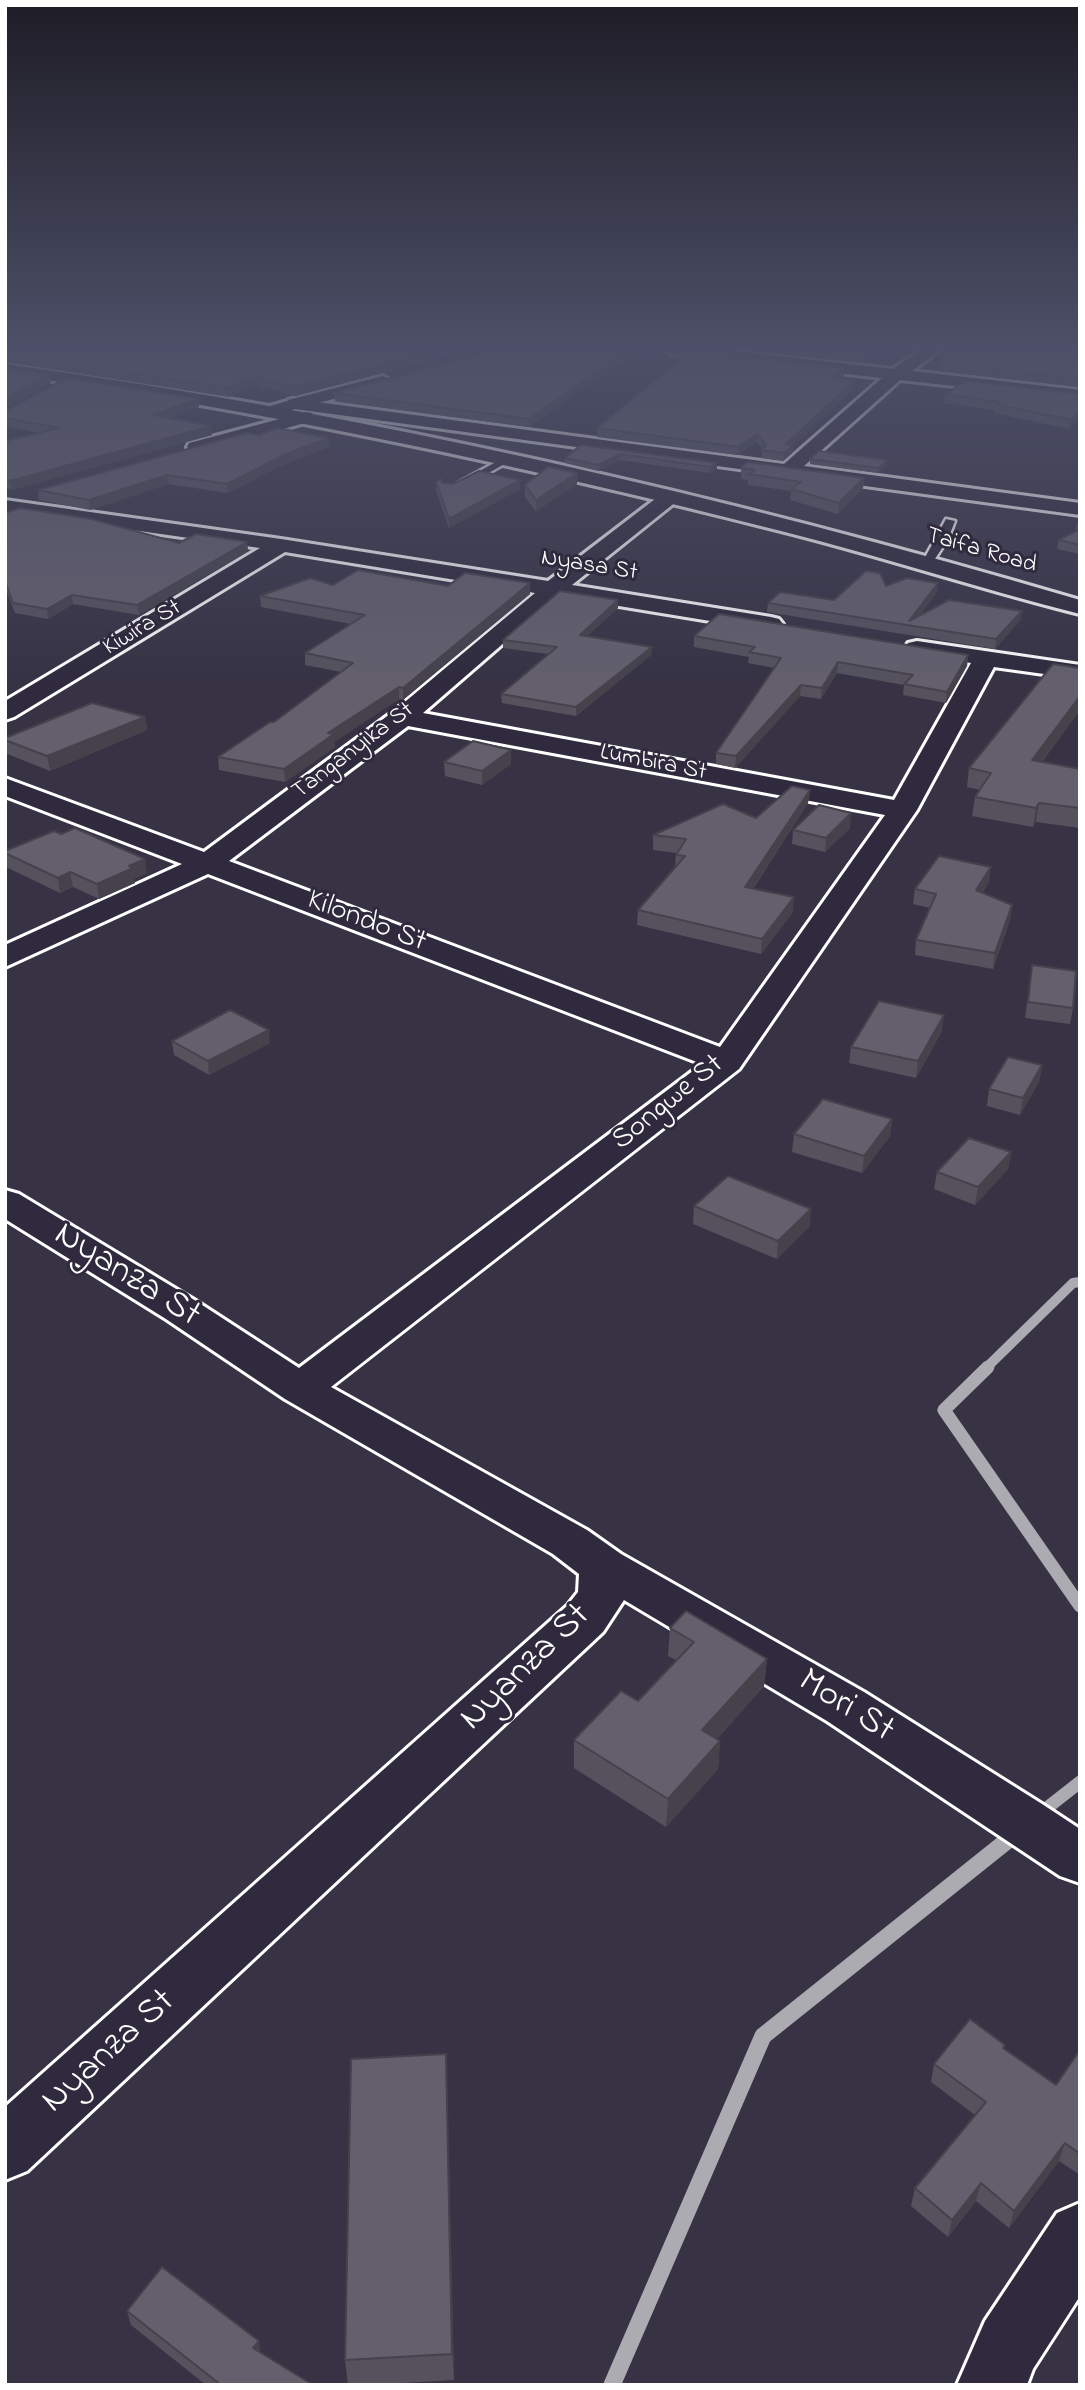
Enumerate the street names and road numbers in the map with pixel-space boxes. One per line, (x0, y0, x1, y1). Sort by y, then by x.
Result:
street label: Taifa Road (923, 523, 1039, 581)
street label: Nyasa St (539, 545, 639, 589)
street label: Kiwira St (99, 595, 187, 663)
street label: Tanganyika St (288, 697, 420, 807)
street label: Lumbira St (597, 740, 709, 788)
street label: Kilondo St (301, 884, 431, 962)
street label: Songwe St (606, 1048, 732, 1160)
street label: Nyanza St (44, 1215, 208, 1339)
street label: Nyanza St (452, 1596, 602, 1742)
street label: Mori St (789, 1661, 901, 1755)
street label: Nyanza St (34, 1981, 186, 2125)

